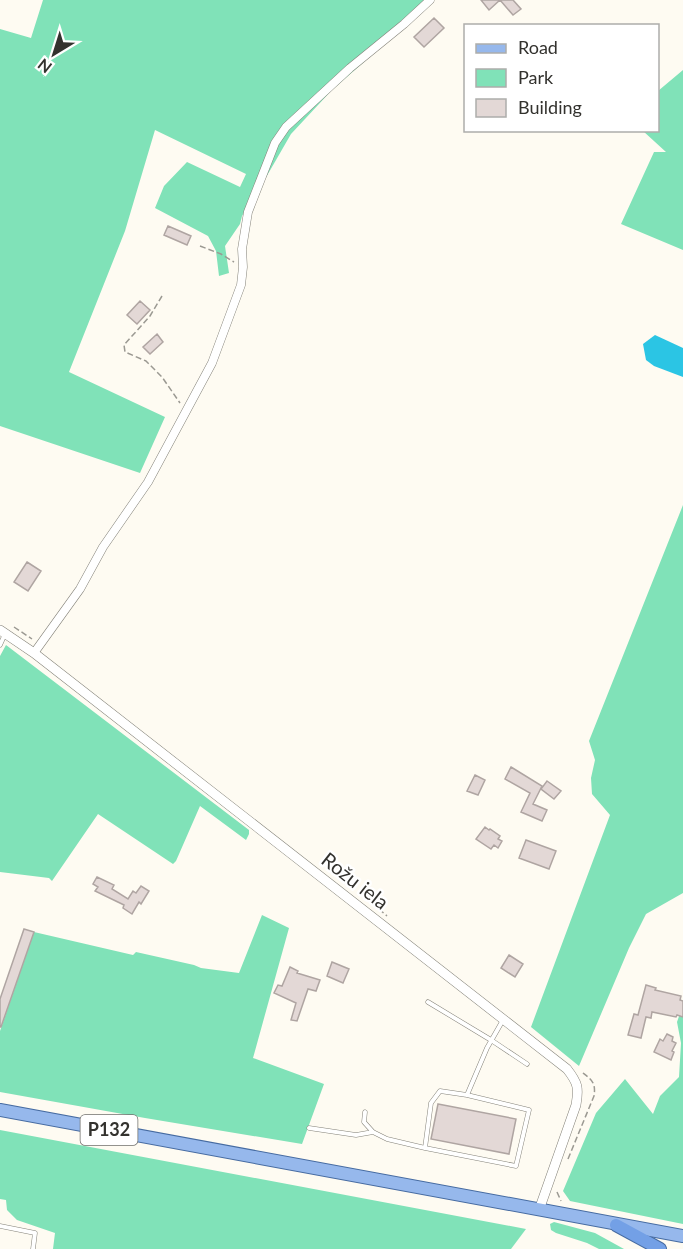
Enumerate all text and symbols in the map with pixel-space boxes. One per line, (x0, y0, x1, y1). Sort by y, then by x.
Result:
north arrow (24, 24, 84, 84)
legend (464, 24, 659, 132)
text: Road (518, 36, 558, 58)
text: N (34, 55, 55, 77)
text: Park (518, 66, 554, 88)
text: Building (518, 96, 582, 118)
street label: Rožu iela (317, 847, 394, 914)
road number: P132 (80, 1115, 138, 1145)

